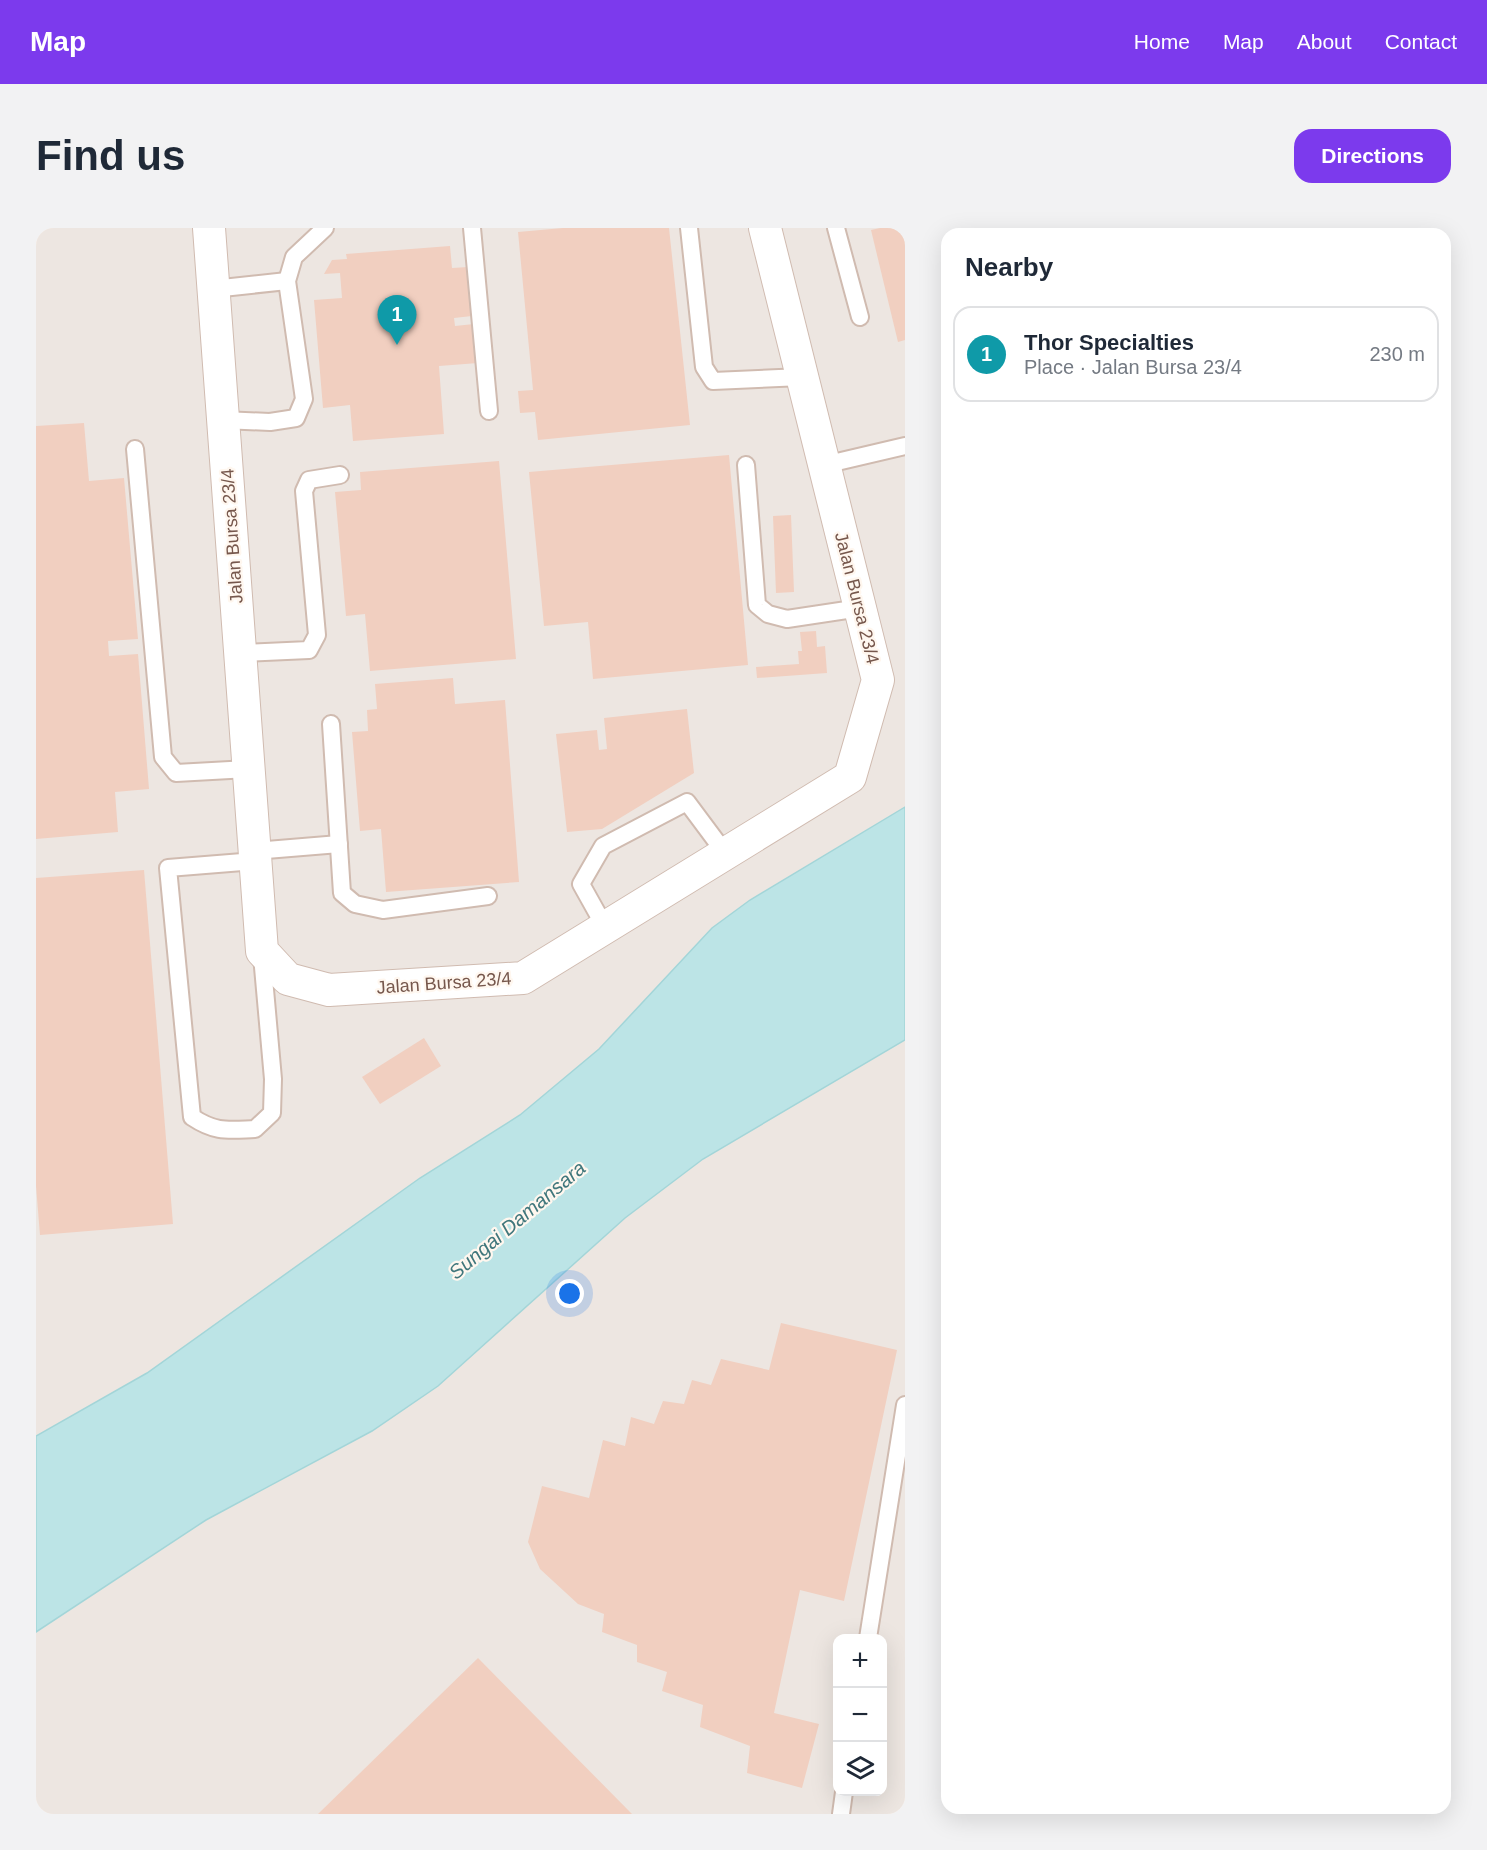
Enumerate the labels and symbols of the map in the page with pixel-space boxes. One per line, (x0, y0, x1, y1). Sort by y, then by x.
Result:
pin: 1 (378, 296, 416, 345)
street label: Jalan Bursa 23/4 (217, 468, 247, 604)
street label: Jalan Bursa 23/4 (831, 530, 883, 666)
street label: Jalan Bursa 23/4 (376, 968, 512, 998)
water label: Sungai Damansara (444, 1157, 590, 1283)
your location (555, 1279, 584, 1308)

